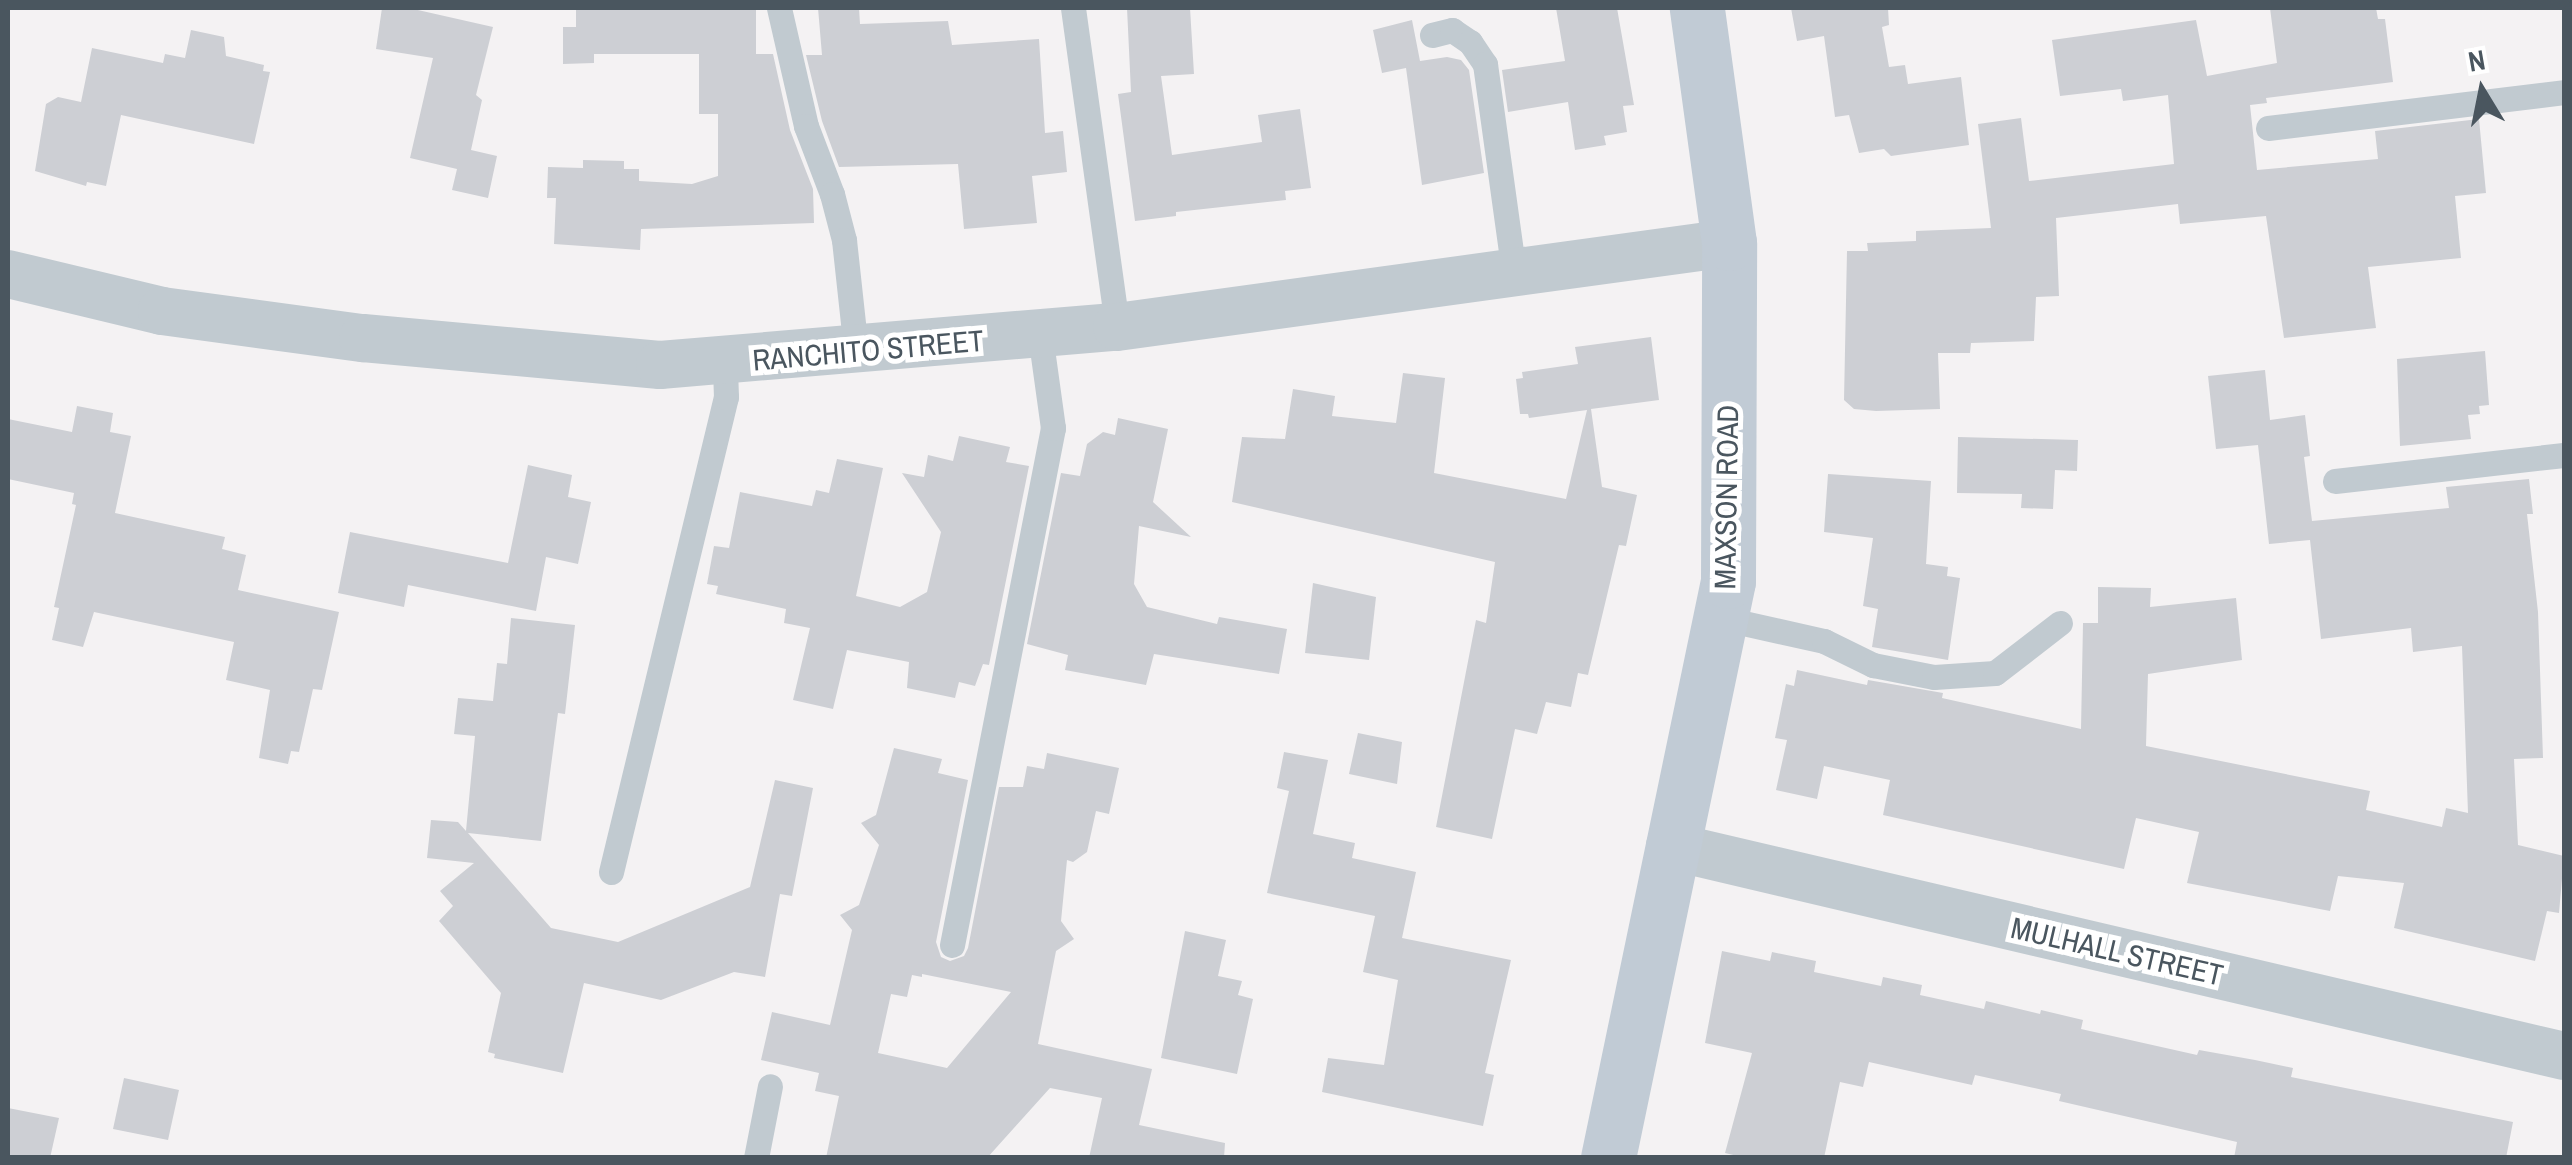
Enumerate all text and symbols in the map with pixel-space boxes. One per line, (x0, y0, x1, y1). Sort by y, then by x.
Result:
north arrow (2432, 40, 2532, 140)
text: N (2465, 40, 2488, 81)
street label: RANCHITO STREET (751, 322, 985, 378)
street label: MAXSON ROAD (1706, 404, 1746, 590)
street label: MULHALL STREET (2007, 909, 2227, 993)

